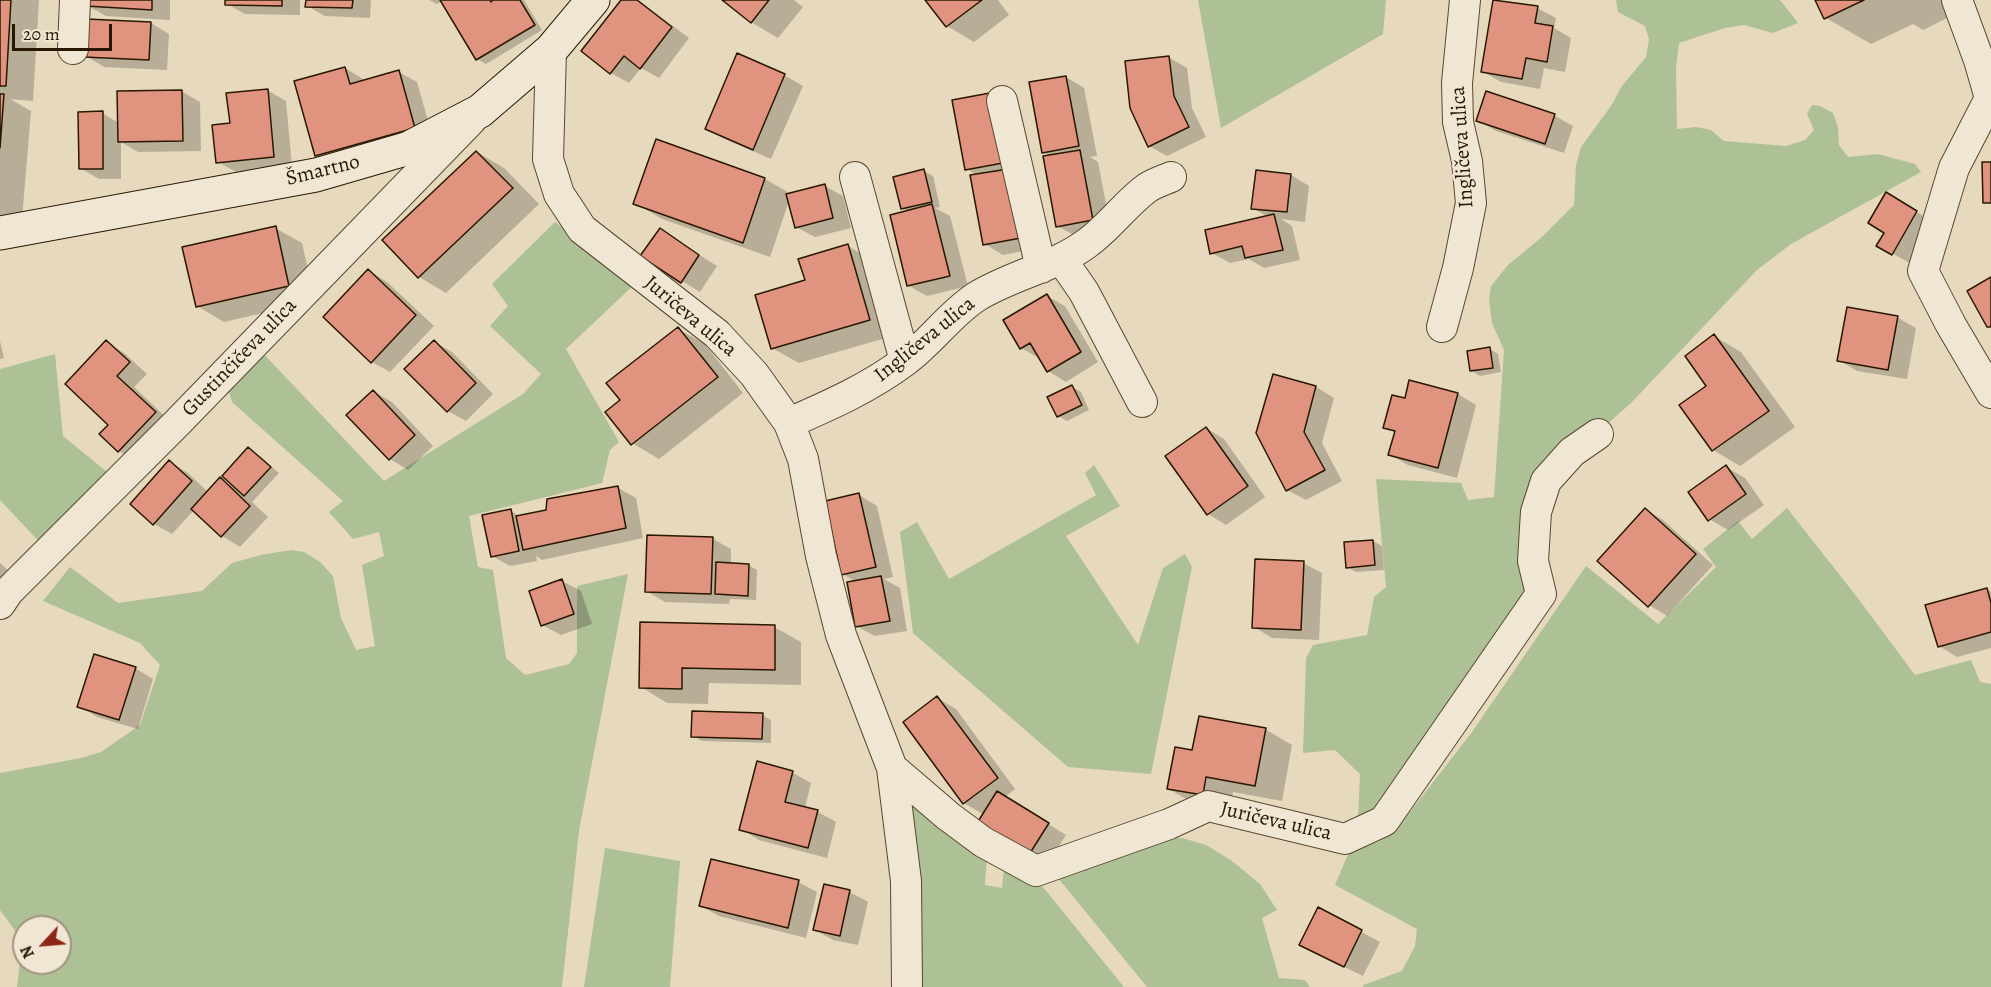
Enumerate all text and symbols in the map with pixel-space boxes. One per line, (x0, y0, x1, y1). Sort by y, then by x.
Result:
scale bar (15, 12, 116, 50)
text: 20 m (23, 22, 60, 46)
street label: Ingličeva ulica (1446, 85, 1480, 209)
street label: Šmartno (284, 150, 362, 192)
street label: Juričeva ulica (638, 271, 742, 363)
street label: Ingličeva ulica (870, 292, 980, 388)
street label: Gustinčičeva ulica (177, 294, 303, 422)
street label: Juričeva ulica (1218, 797, 1334, 847)
north arrow (12, 915, 72, 975)
text: N (15, 942, 40, 962)

